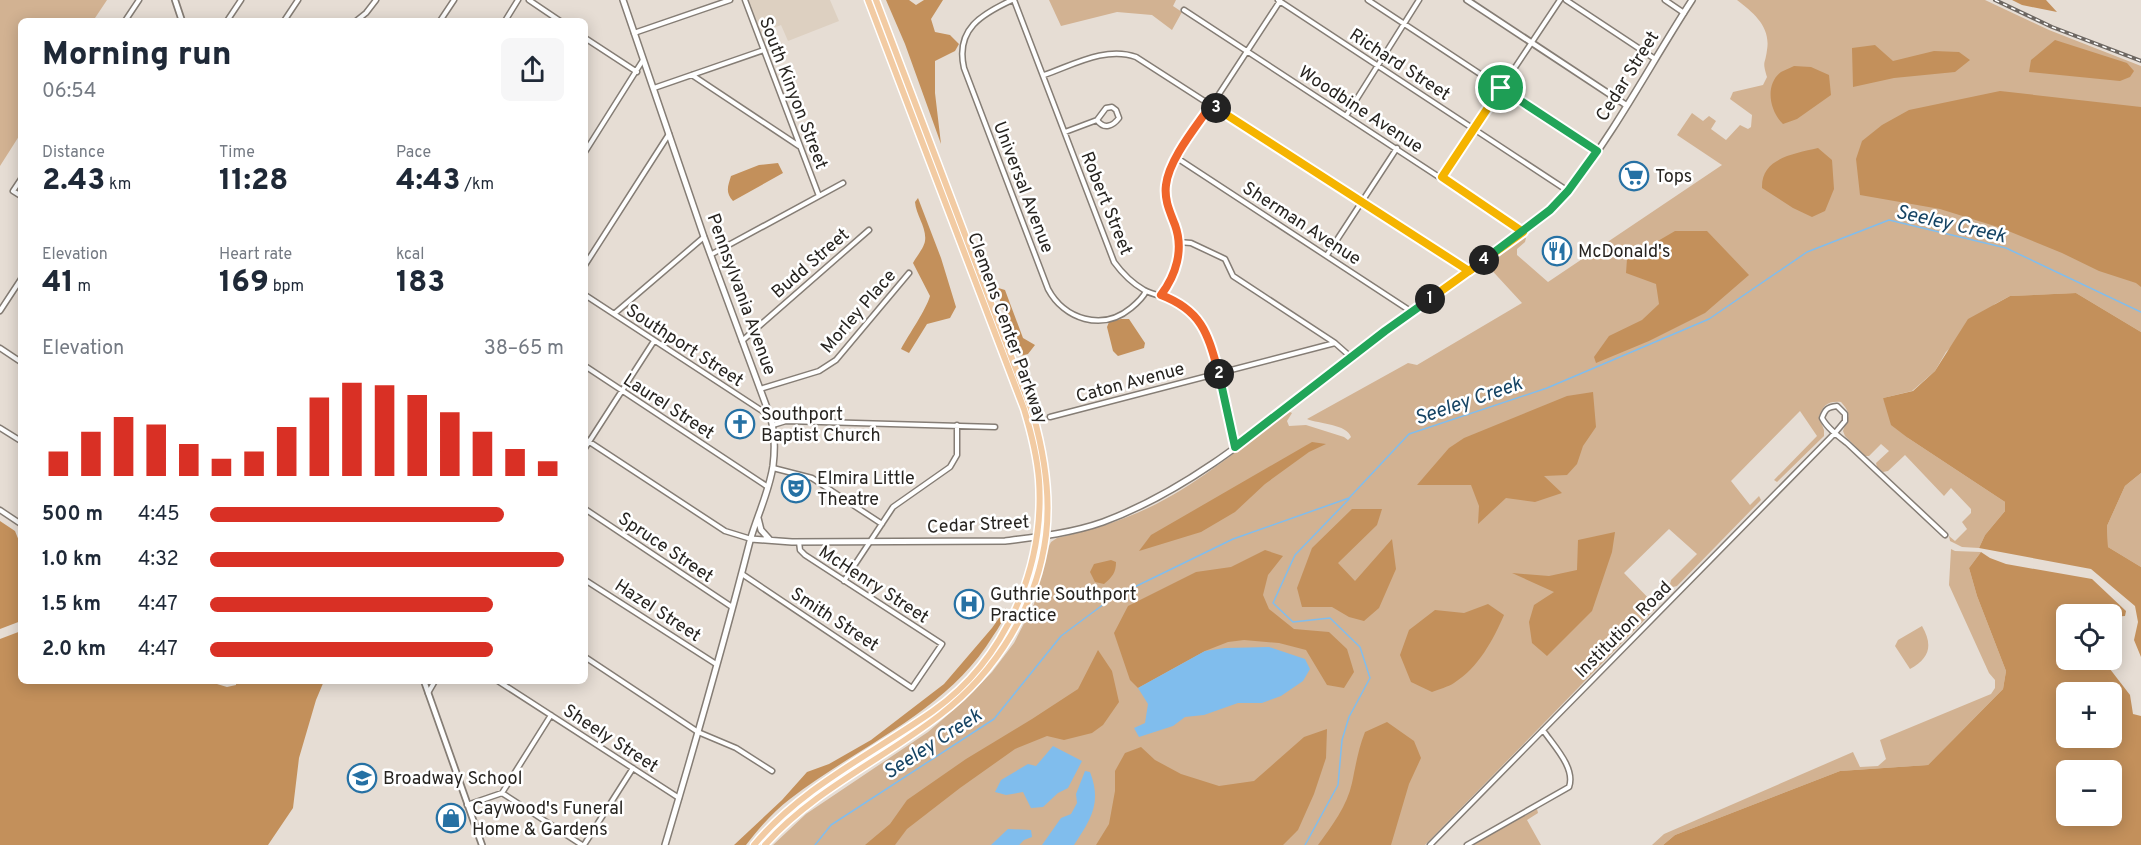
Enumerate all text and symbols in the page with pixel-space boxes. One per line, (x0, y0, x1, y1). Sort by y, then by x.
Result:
street label: South Kinyon Street (753, 14, 832, 173)
street label: Richard Street (1344, 24, 1454, 106)
street label: Cedar Street (1591, 27, 1665, 126)
text: Morning run (42, 35, 232, 77)
button: share (501, 38, 564, 101)
street label: Woodbine Avenue (1294, 61, 1427, 159)
pin (1475, 62, 1526, 113)
icon: arrive (1484, 71, 1517, 104)
text: 06:54 (42, 79, 97, 105)
pin: 3 (1201, 93, 1231, 123)
text: 3 (1211, 98, 1221, 118)
street label: Universal Avenue (987, 119, 1058, 257)
text: Distance (42, 143, 105, 163)
text: Time (219, 143, 255, 163)
text: Pace (396, 143, 431, 163)
street label: Robert Street (1074, 148, 1137, 259)
supermarket icon: Tops (1618, 160, 1650, 192)
text: 2.43 (42, 163, 105, 200)
text: 11:28 (219, 163, 288, 200)
text: 4:43 (396, 163, 460, 200)
place label: Tops (1655, 166, 1692, 189)
text: km (105, 175, 131, 195)
text: /km (460, 175, 494, 195)
street label: Sherman Avenue (1238, 177, 1365, 271)
water label: Seeley Creek (1893, 200, 2009, 250)
street label: Pennsylvania Avenue (701, 210, 781, 379)
street label: Budd Street (767, 224, 855, 304)
street label: Clemens Center Parkway (961, 230, 1052, 427)
restaurant icon: McDonald's (1541, 235, 1573, 267)
place label: McDonald's (1578, 241, 1670, 264)
text: Elevation (42, 245, 108, 265)
text: Heart rate (219, 245, 292, 265)
text: kcal (396, 245, 424, 265)
pin: 4 (1469, 245, 1499, 275)
text: 4 (1479, 250, 1489, 270)
text: 41 (42, 265, 74, 302)
text: 169 (219, 265, 269, 302)
text: 183 (396, 265, 445, 302)
street label: Morley Place (816, 265, 902, 359)
text: m (74, 277, 91, 297)
text: bpm (269, 277, 304, 297)
pin: 1 (1415, 284, 1445, 314)
text: 1 (1427, 289, 1433, 309)
street label: Southport Street (621, 300, 747, 393)
text: Elevation (42, 336, 124, 362)
text: 38–65 m (484, 336, 564, 362)
street label: Caton Avenue (1074, 358, 1187, 409)
pin: 2 (1204, 359, 1234, 389)
text: 2 (1214, 364, 1224, 384)
street label: Laurel Street (618, 369, 718, 445)
water label: Seeley Creek (1411, 371, 1527, 432)
place label: Southport Baptist Church (761, 404, 881, 448)
church icon: Southport Baptist Church (724, 408, 756, 440)
place label: Elmira Little Theatre (817, 468, 915, 512)
theatre icon: Elmira Little Theatre (780, 472, 812, 504)
text: 500 m (42, 502, 103, 528)
text: 4:45 (138, 502, 180, 528)
street label: Spruce Street (613, 508, 717, 589)
street label: Cedar Street (926, 511, 1030, 540)
street label: McHenry Street (814, 541, 933, 629)
text: 1.0 km (42, 547, 102, 573)
text: 4:32 (138, 547, 179, 573)
street label: Hazel Street (610, 575, 705, 648)
street label: Institution Road (1571, 577, 1677, 683)
street label: Smith Street (786, 583, 883, 657)
place label: Guthrie Southport Practice (990, 584, 1137, 628)
hospital icon: Guthrie Southport Practice (953, 588, 985, 620)
text: 1.5 km (42, 592, 101, 618)
text: 4:47 (138, 592, 178, 618)
map controls (2056, 604, 2122, 826)
button: locate (2056, 604, 2122, 670)
text: 2.0 km (42, 637, 106, 663)
text: 4:47 (138, 637, 178, 663)
button: + (2056, 682, 2122, 748)
street label: Sheely Street (558, 700, 662, 779)
water label: Seeley Creek (879, 703, 988, 786)
button: − (2056, 760, 2122, 826)
school or university icon: Broadway School (346, 762, 378, 794)
place label: Broadway School (383, 768, 522, 791)
place label: Caywood's Funeral Home & Gardens (472, 798, 623, 842)
shop icon: Caywood's Funeral Home & Gardens (435, 802, 467, 834)

